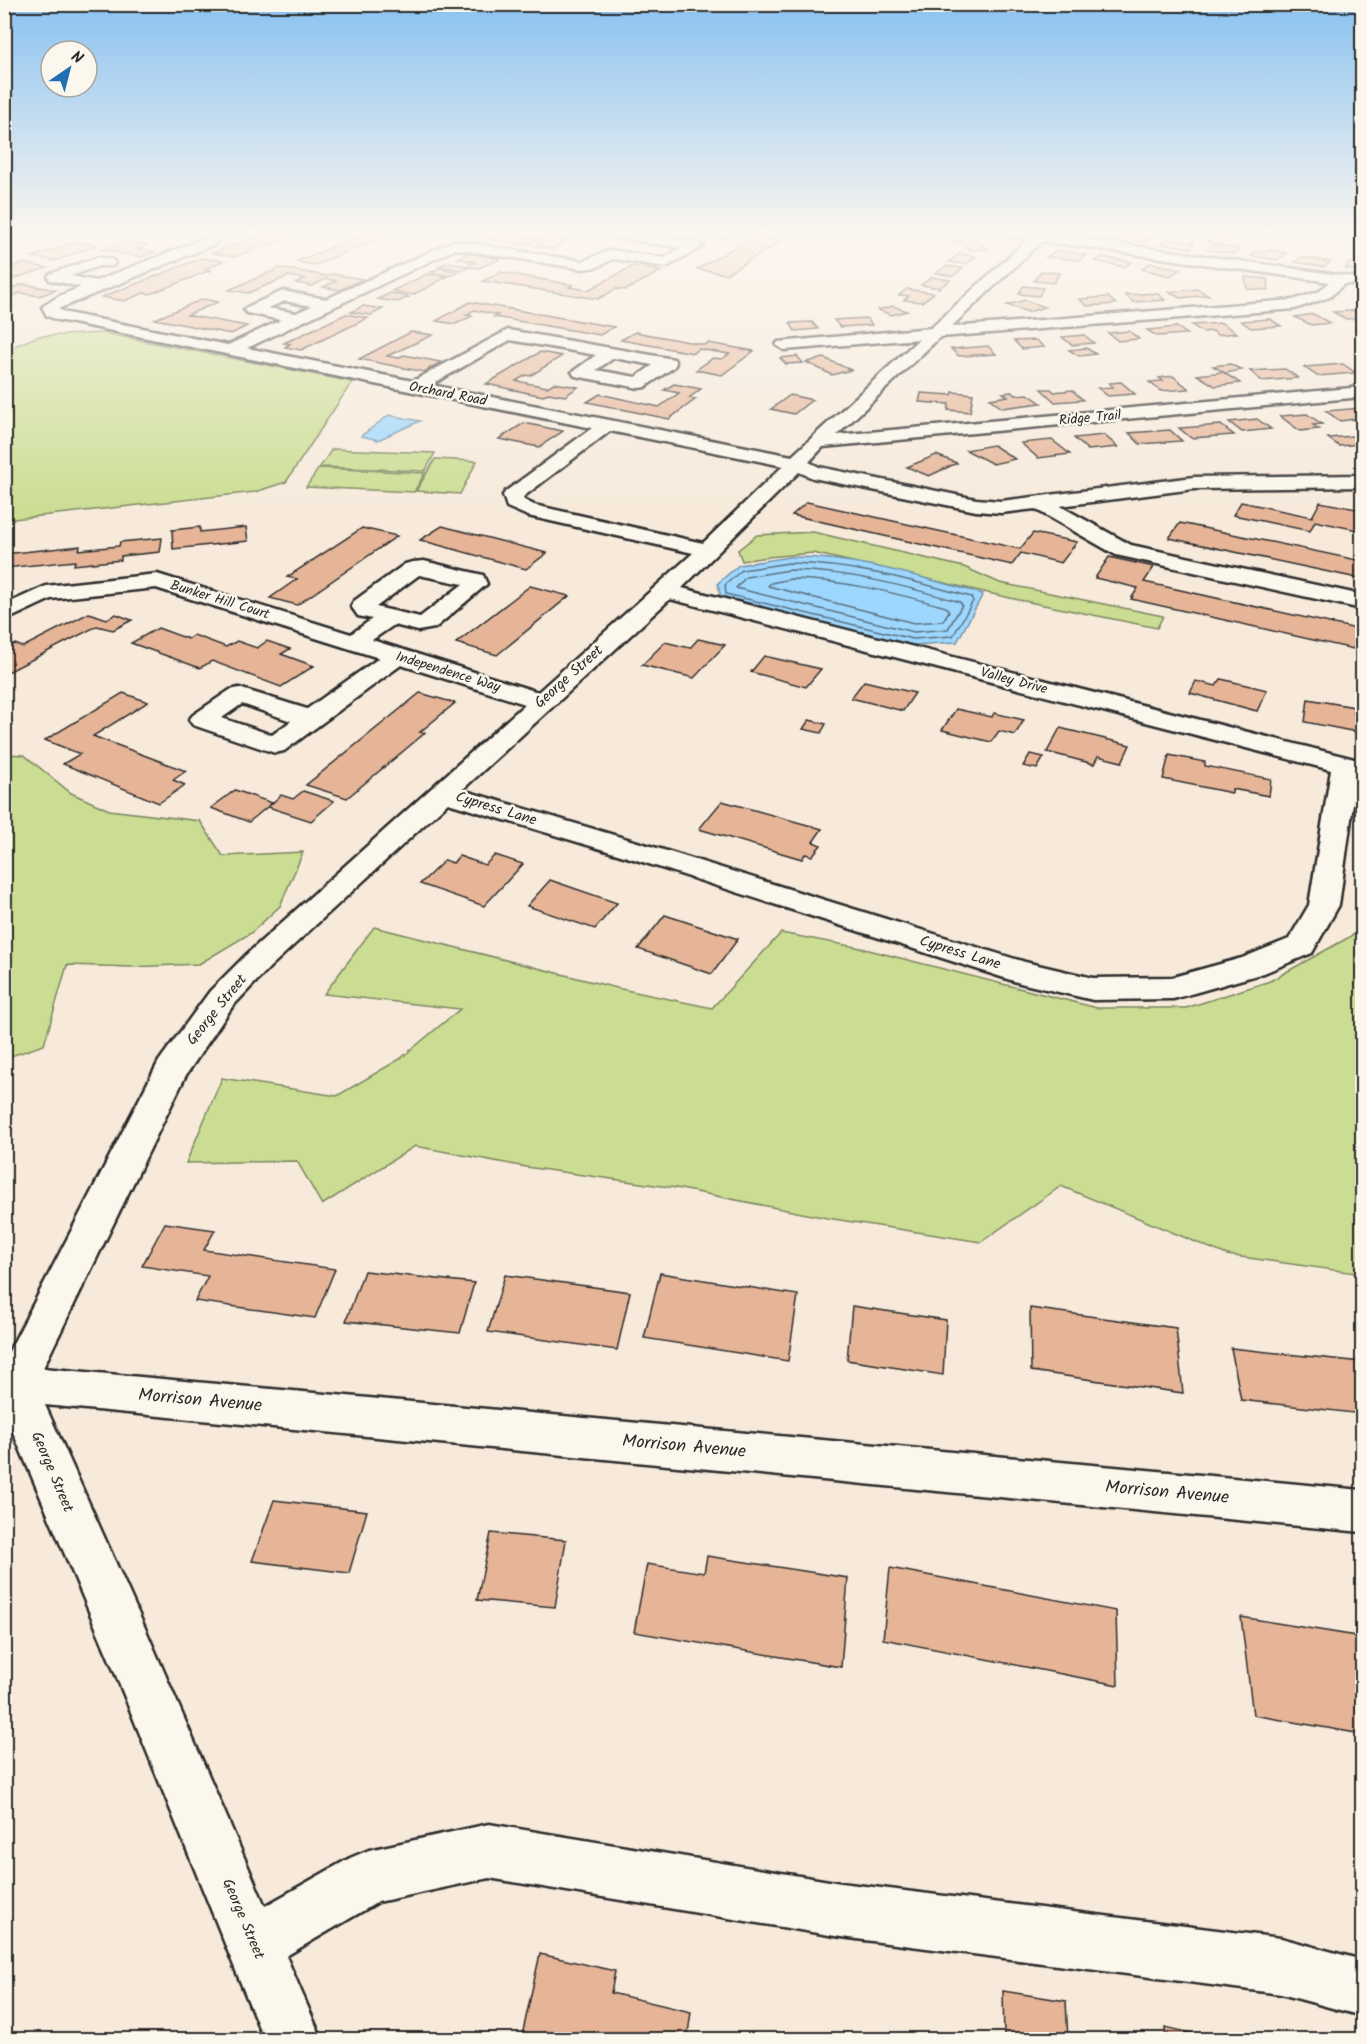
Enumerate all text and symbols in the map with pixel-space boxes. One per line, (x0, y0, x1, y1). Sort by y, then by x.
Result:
north arrow (39, 39, 99, 99)
text: N (65, 45, 88, 71)
street label: Orchard Road (407, 376, 490, 413)
street label: Ridge Trail (1058, 404, 1123, 432)
street label: Bunker Hill Court (168, 574, 273, 626)
street label: George Street (529, 639, 609, 715)
street label: Independence Way (393, 646, 504, 699)
street label: Valley Drive (978, 662, 1051, 701)
street label: Cypress Lane (452, 785, 540, 833)
street label: Cypress Lane (916, 929, 1004, 977)
street label: George Street (181, 969, 253, 1051)
street label: Morrison Avenue (137, 1381, 263, 1421)
street label: Morrison Avenue (621, 1427, 747, 1467)
street label: George Street (24, 1428, 80, 1516)
street label: Morrison Avenue (1104, 1473, 1230, 1513)
street label: George Street (215, 1875, 271, 1963)

